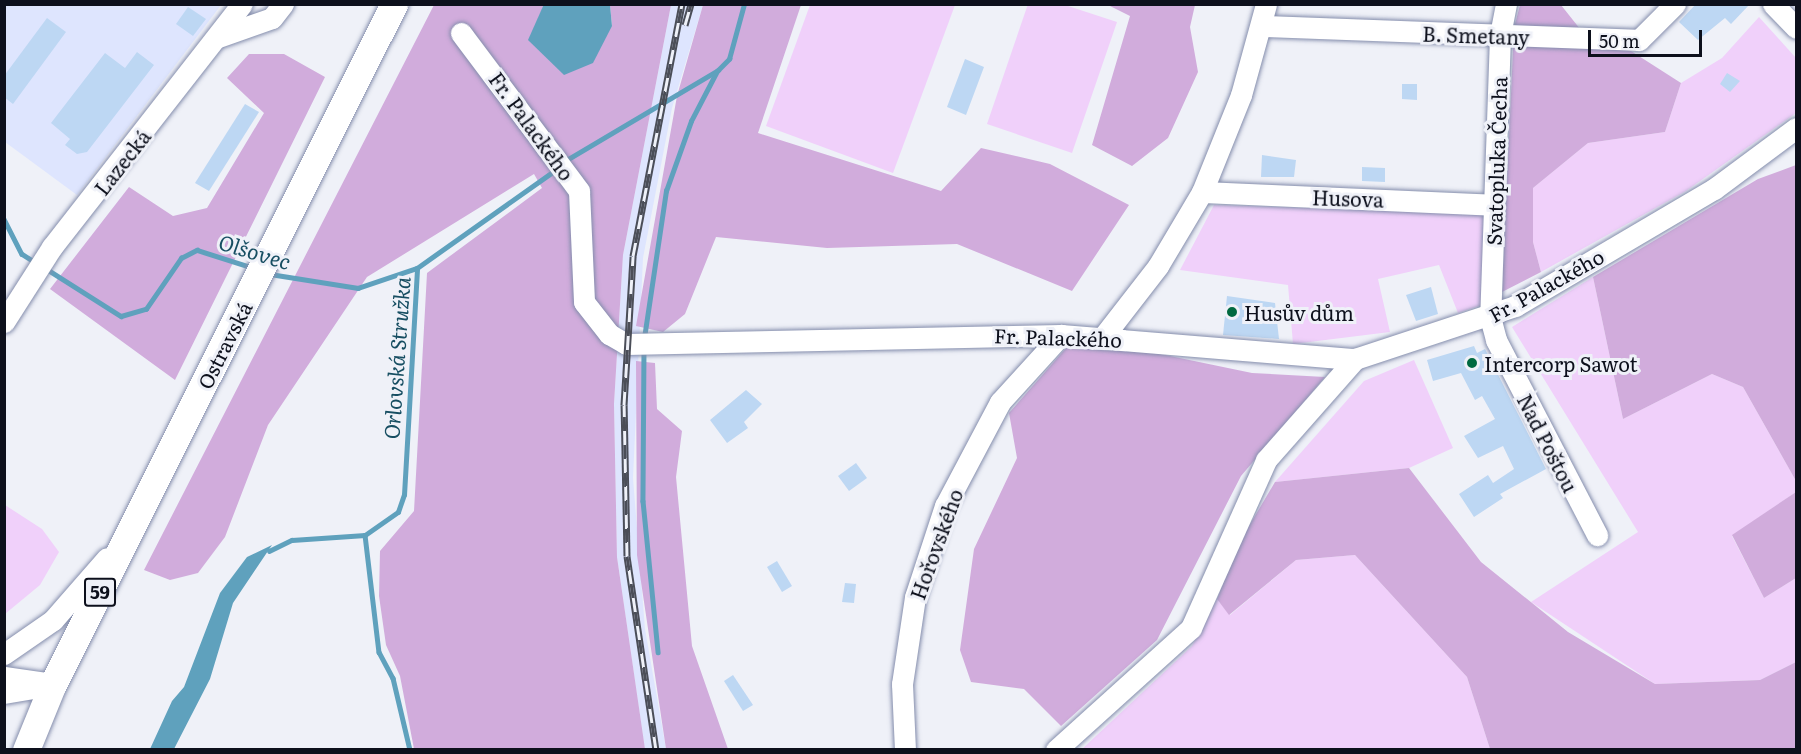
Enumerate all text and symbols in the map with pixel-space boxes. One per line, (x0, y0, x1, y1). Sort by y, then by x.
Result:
scale bar (1591, 18, 1705, 56)
street label: B. Smetany (1422, 21, 1530, 49)
text: 50 m (1599, 27, 1640, 54)
street label: Fr. Palackého (485, 67, 579, 185)
street label: Svatopluka Čecha (1481, 76, 1511, 246)
street label: Lazecká (89, 125, 155, 199)
street label: Husova (1312, 185, 1384, 211)
water label: Olšovec (216, 228, 294, 274)
street label: Fr. Palackého (1484, 243, 1608, 327)
water label: Orlovská Stružka (378, 276, 414, 440)
street label: Ostravská (192, 297, 256, 393)
place label: Husův dům (1244, 300, 1354, 324)
marker: Husův dům (1225, 305, 1239, 319)
street label: Fr. Palackého (994, 323, 1122, 351)
place label: Intercorp Sawot (1484, 351, 1638, 375)
marker: Intercorp Sawot (1465, 356, 1479, 370)
street label: Nad Poštou (1513, 390, 1583, 496)
street label: Hořovského (905, 485, 967, 603)
road number: 59 (84, 577, 116, 607)

